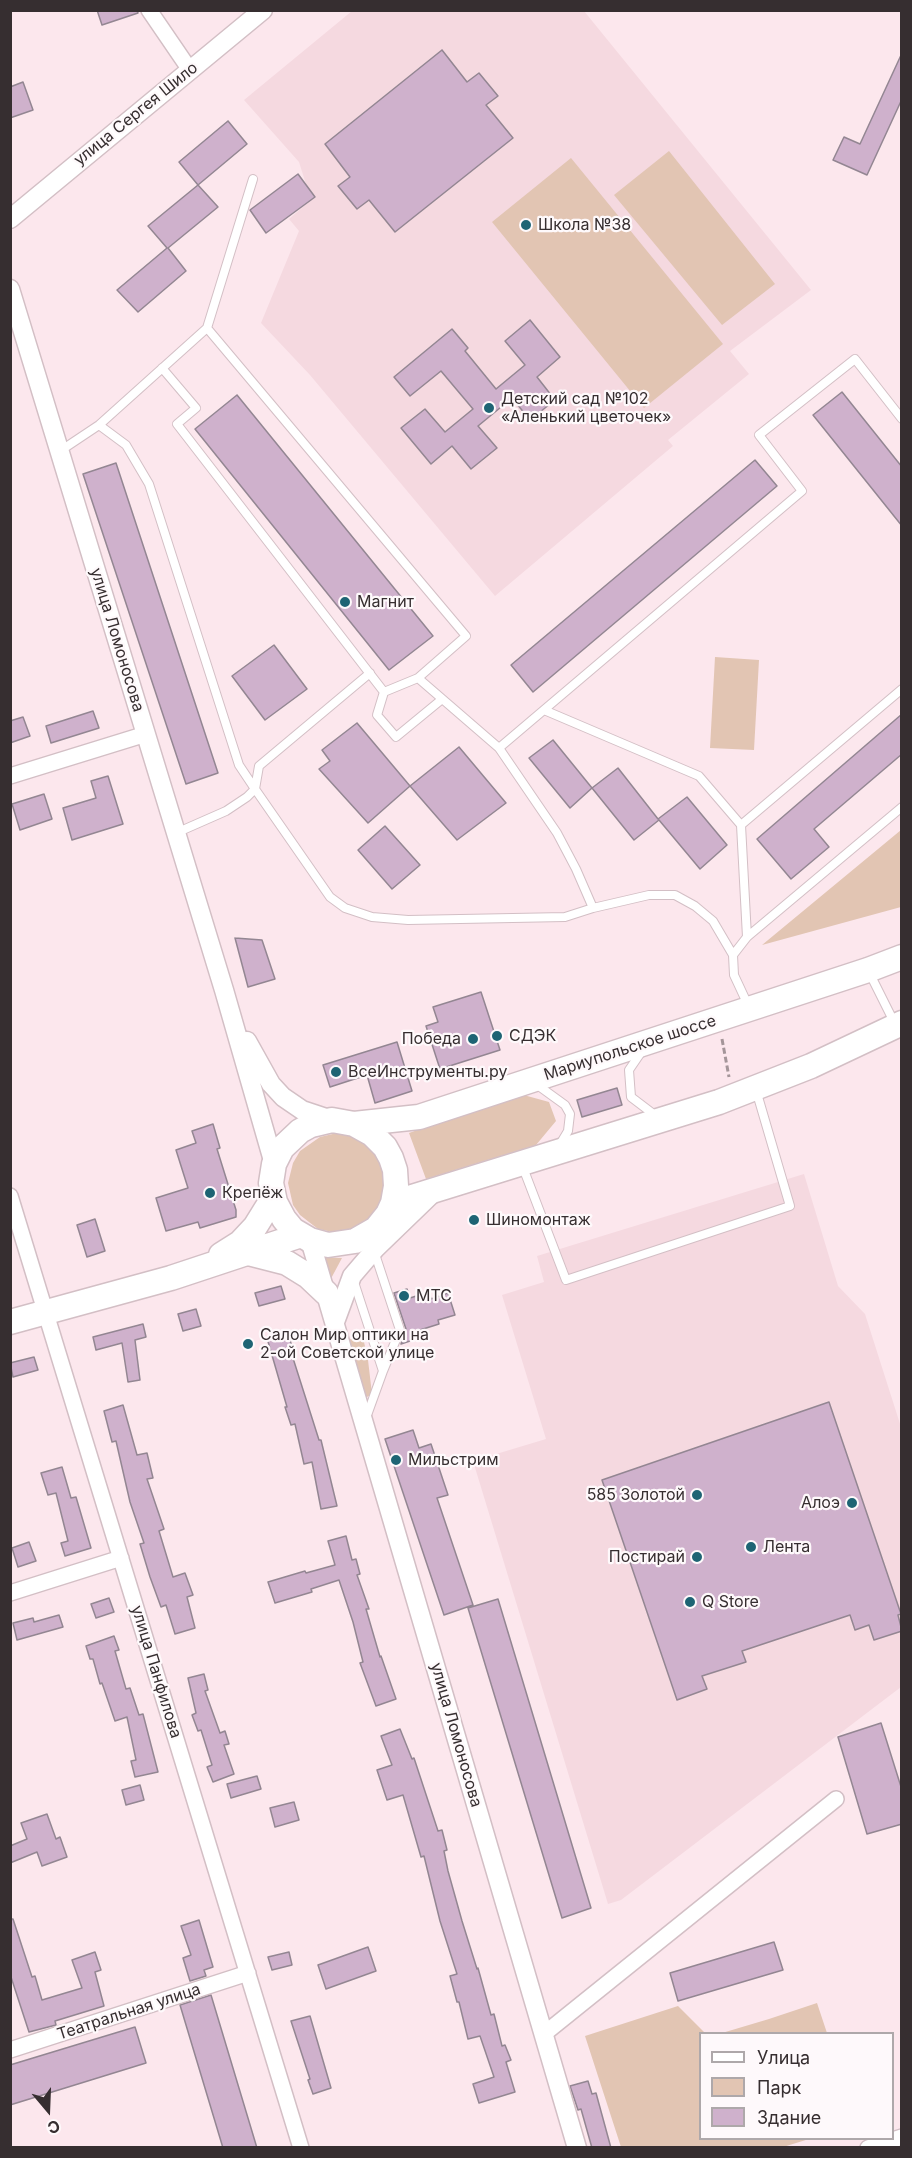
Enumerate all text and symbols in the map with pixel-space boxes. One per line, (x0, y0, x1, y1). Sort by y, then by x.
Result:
street label: улица Сергея Шило (70, 58, 202, 170)
place label: Школа №38 (538, 215, 631, 235)
marker: Школа №38 (519, 218, 533, 232)
place label: Детский сад №102 «Аленький цветочек» (501, 389, 671, 427)
marker: Детский сад №102 «Аленький цветочек» (482, 401, 496, 415)
street label: улица Ломоносова (86, 566, 148, 714)
place label: Магнит (357, 592, 414, 612)
marker: Магнит (338, 595, 352, 609)
street label: Мариупольское шоссе (542, 1011, 718, 1085)
place label: СДЭК (509, 1026, 556, 1046)
place label: Победа (402, 1029, 461, 1049)
marker: СДЭК (490, 1029, 504, 1043)
marker: Победа (466, 1032, 480, 1046)
place label: ВсеИнструменты.ру (348, 1062, 507, 1082)
marker: ВсеИнструменты.ру (329, 1065, 343, 1079)
place label: Крепёж (222, 1183, 283, 1203)
marker: Крепёж (203, 1186, 217, 1200)
place label: Шиномонтаж (486, 1210, 591, 1230)
marker: Шиномонтаж (467, 1213, 481, 1227)
place label: МТС (416, 1286, 452, 1306)
marker: МТС (397, 1289, 411, 1303)
place label: Салон Мир оптики на 2-ой Советской улице (260, 1325, 434, 1363)
marker: Салон Мир оптики на 2-ой Советской улице (241, 1337, 255, 1351)
place label: Мильстрим (408, 1450, 498, 1470)
marker: Мильстрим (389, 1453, 403, 1467)
place label: 585 Золотой (587, 1485, 685, 1505)
marker: 585 Золотой (690, 1488, 704, 1502)
place label: Алоэ (801, 1493, 840, 1513)
marker: Алоэ (845, 1496, 859, 1510)
place label: Лента (763, 1537, 810, 1557)
marker: Лента (744, 1540, 758, 1554)
place label: Постирай (609, 1547, 685, 1567)
marker: Постирай (690, 1550, 704, 1564)
place label: Q Store (702, 1592, 759, 1612)
marker: Q Store (683, 1595, 697, 1609)
street label: улица Панфилова (127, 1603, 185, 1741)
street label: улица Ломоносова (426, 1661, 486, 1809)
street label: Театральная улица (55, 1980, 203, 2044)
legend (699, 2032, 894, 2140)
text: Улица (757, 2047, 810, 2068)
text: Парк (757, 2077, 801, 2098)
north arrow (18, 2080, 78, 2140)
text: Здание (757, 2107, 821, 2128)
text: С (45, 2116, 63, 2138)

